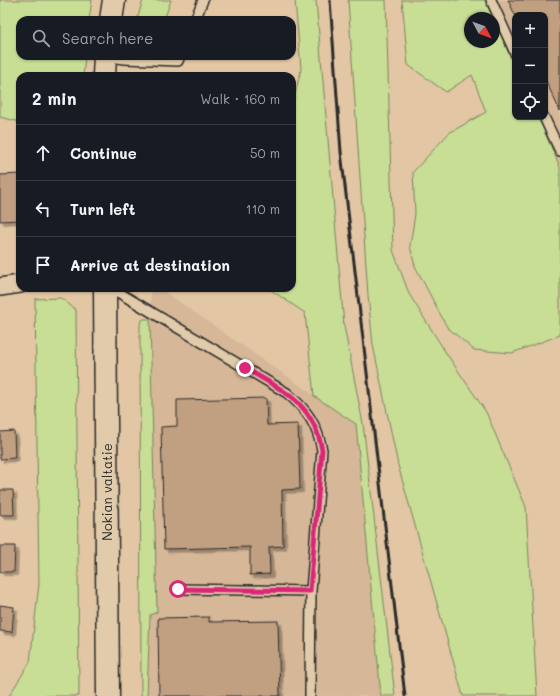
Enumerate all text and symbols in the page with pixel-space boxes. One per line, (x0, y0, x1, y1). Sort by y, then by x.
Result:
north arrow (464, 12, 500, 48)
map controls (512, 12, 548, 120)
button: + (512, 12, 548, 48)
search box (16, 16, 296, 60)
icon: search (30, 27, 52, 49)
text: Search here (62, 28, 153, 48)
button: − (512, 48, 548, 84)
button: locate (512, 84, 548, 120)
text: 2 min (32, 87, 77, 109)
text: Walk · 160 m (200, 90, 280, 107)
icon: ahead (32, 142, 54, 164)
text: Continue (70, 143, 137, 163)
text: 50 m (250, 144, 280, 161)
icon: left (32, 198, 54, 220)
text: Turn left (70, 199, 135, 219)
text: 110 m (246, 200, 280, 217)
icon: arrive (32, 254, 54, 276)
text: Arrive at destination (70, 255, 230, 275)
route end (236, 359, 254, 377)
street label: Nokian valtatie (98, 443, 115, 541)
route start (169, 580, 187, 598)

